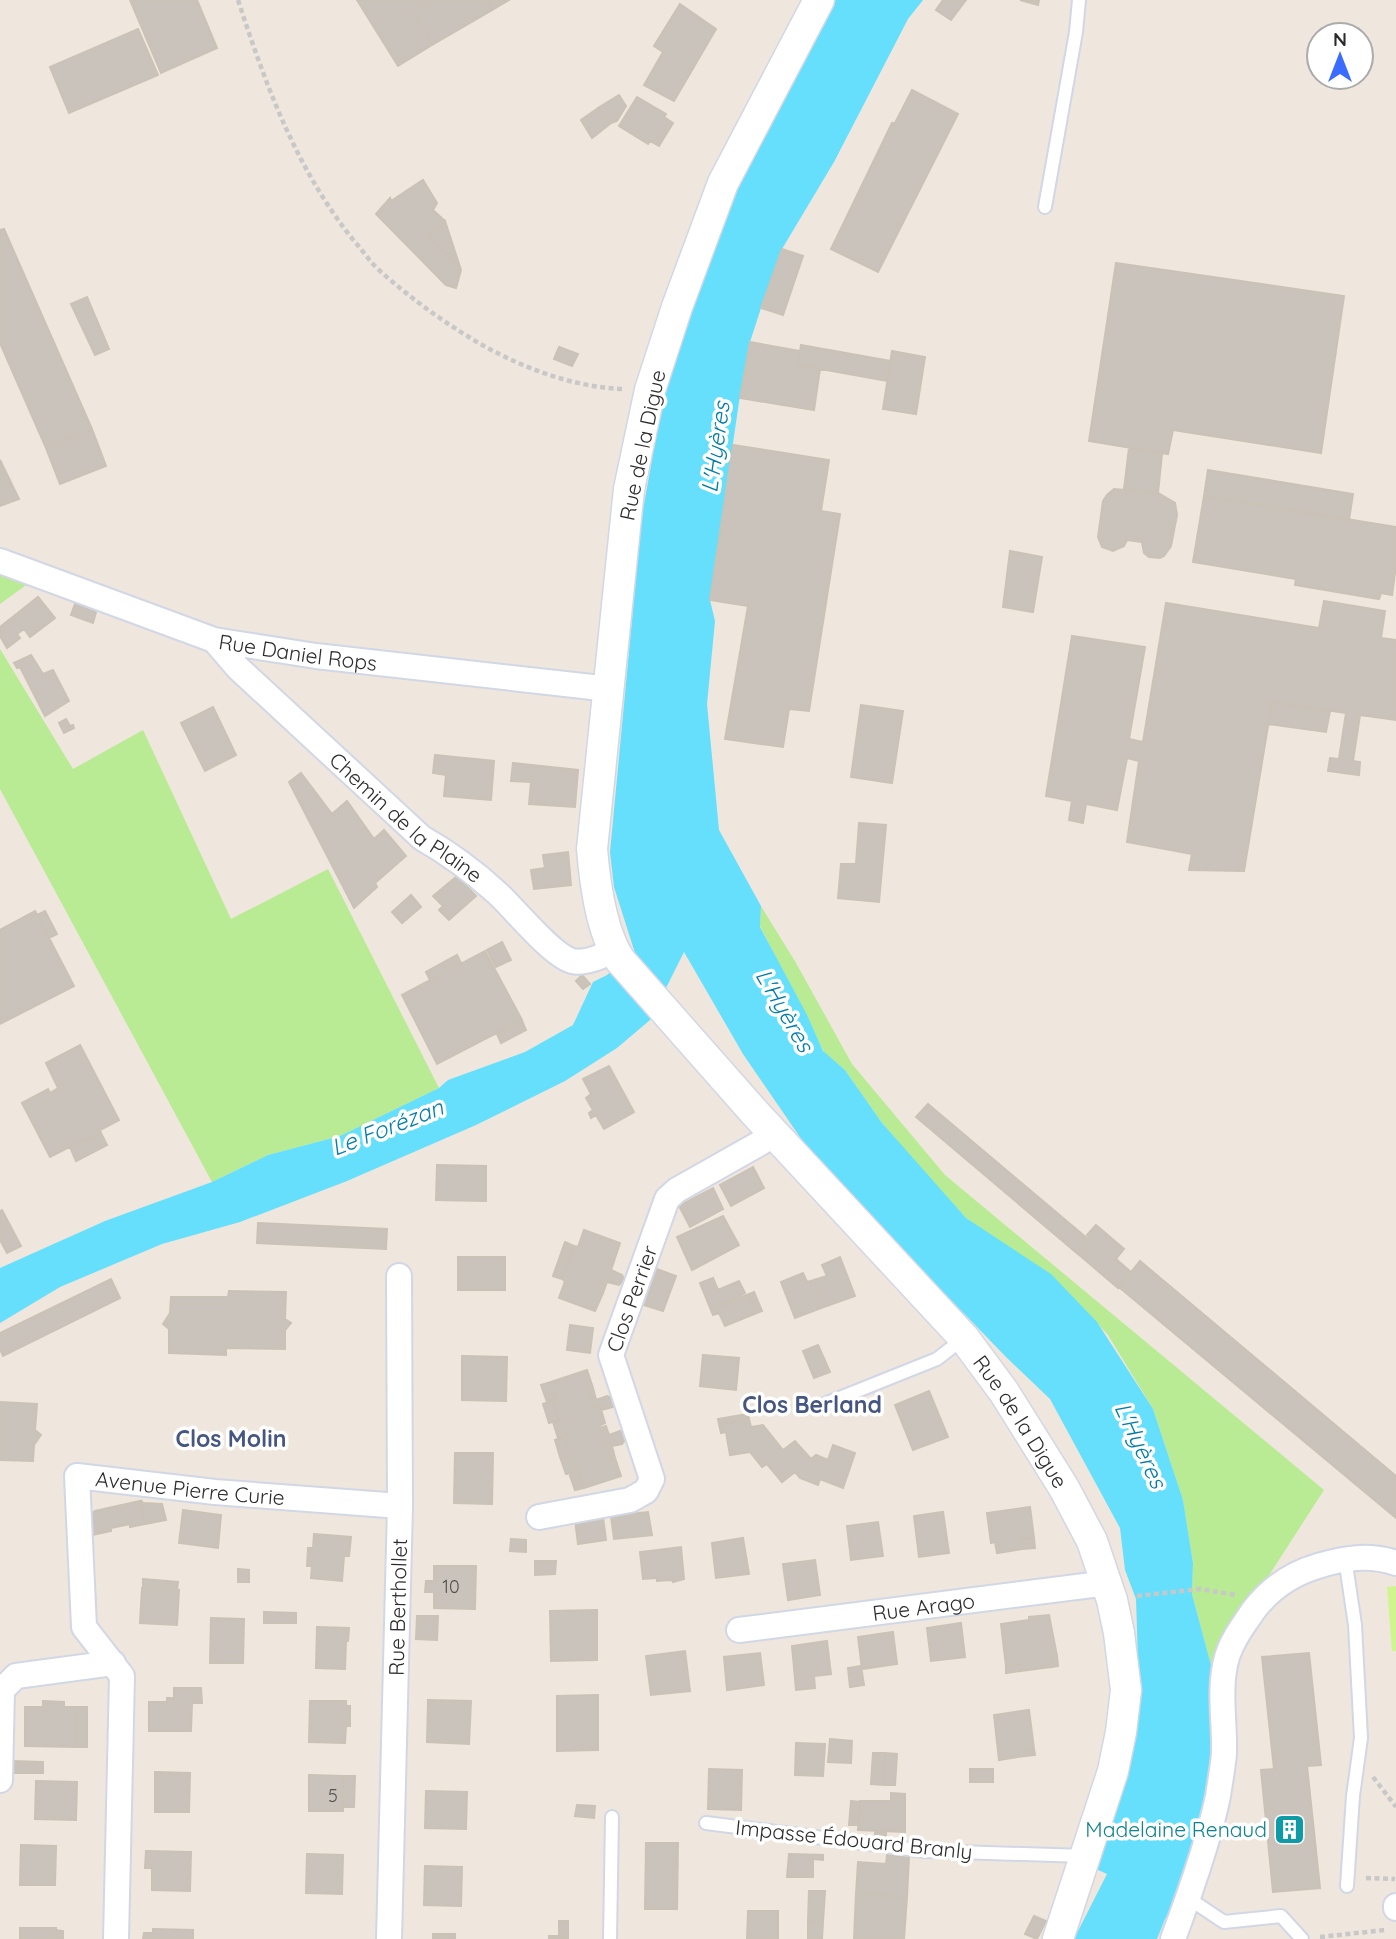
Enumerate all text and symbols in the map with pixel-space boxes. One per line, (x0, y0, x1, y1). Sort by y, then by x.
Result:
north arrow (1305, 21, 1375, 91)
text: N (1333, 27, 1347, 51)
street label: Rue de la Digue (613, 367, 671, 523)
water label: L'Hyères (694, 398, 736, 494)
street label: Rue Daniel Rops (217, 628, 379, 676)
street label: Chemin de la Plaine (324, 746, 488, 888)
water label: L'Hyères (750, 963, 821, 1059)
water label: Le Forézan (327, 1092, 448, 1162)
street label: Clos Perrier (600, 1242, 662, 1355)
street label: Rue de la Digue (968, 1350, 1074, 1493)
district label: Clos Berland (742, 1390, 882, 1419)
water label: L'Hyères (1109, 1397, 1174, 1495)
district label: Clos Molin (176, 1424, 286, 1453)
street label: Avenue Pierre Curie (94, 1465, 286, 1510)
street label: Rue Berthollet (383, 1538, 412, 1676)
house number: 10 (442, 1575, 460, 1598)
street label: Rue Arago (871, 1587, 976, 1626)
house number: 5 (328, 1784, 338, 1807)
building icon: Madelaine Renaud (1273, 1812, 1307, 1846)
street label: Impasse Édouard Branly (734, 1814, 974, 1864)
place label: Madelaine Renaud (1085, 1816, 1267, 1842)

